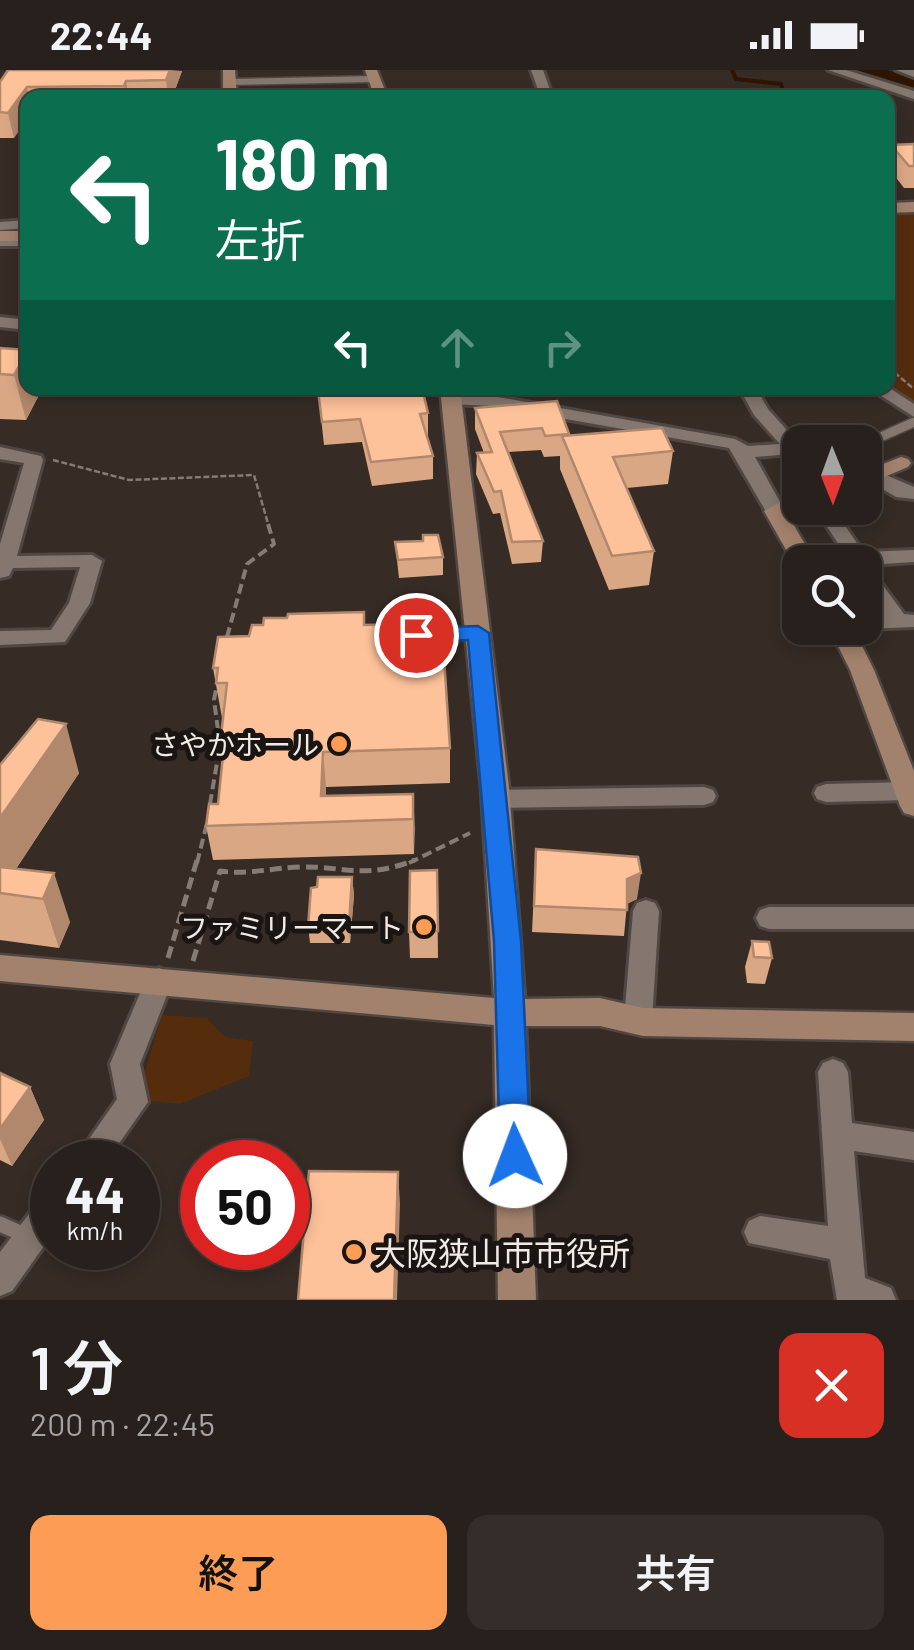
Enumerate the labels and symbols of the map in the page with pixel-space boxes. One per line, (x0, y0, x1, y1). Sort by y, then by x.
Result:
north arrow (782, 425, 882, 525)
pin (374, 593, 459, 678)
place label: さやかホール (151, 727, 319, 761)
marker: さやかホール (328, 733, 350, 755)
place label: ファミリーマート (180, 910, 404, 944)
marker: ファミリーマート (413, 916, 435, 938)
position arrow (463, 1104, 567, 1208)
speed limit sign: 50 (180, 1140, 310, 1270)
place label: 大阪狭山市市役所 (374, 1233, 630, 1271)
marker: 大阪狭山市市役所 (343, 1241, 365, 1263)

